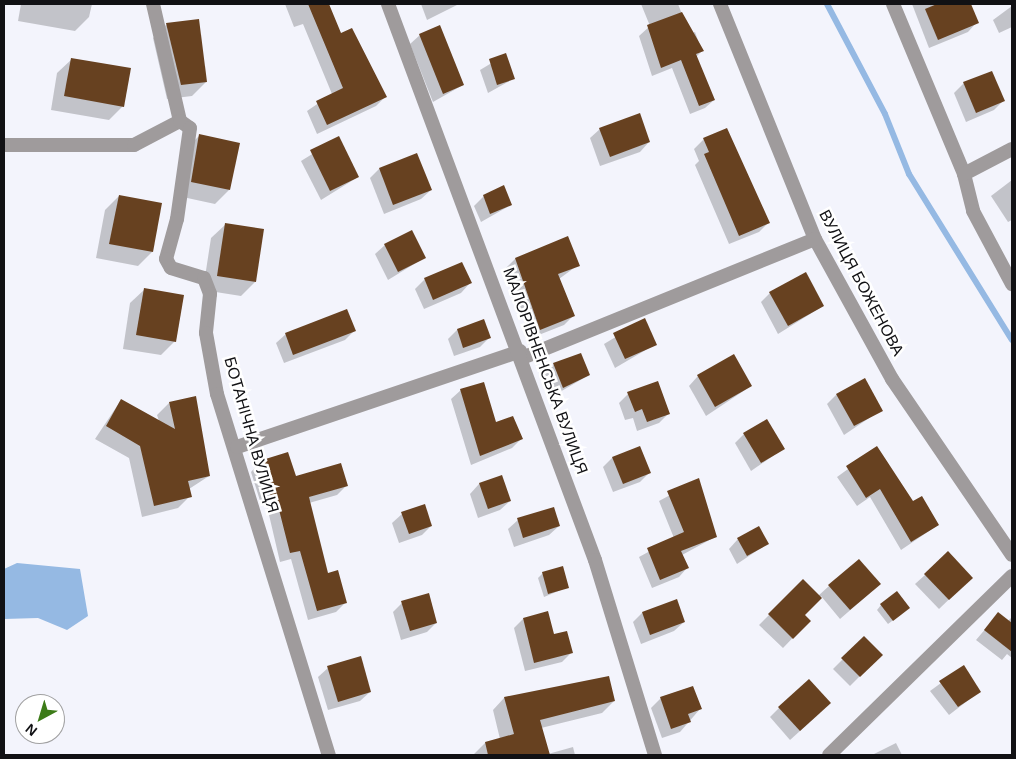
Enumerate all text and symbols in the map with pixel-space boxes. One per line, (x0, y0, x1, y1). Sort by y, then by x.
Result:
street label: ВУЛИЦЯ БОЖЕНОВА (814, 207, 908, 359)
street label: МАЛОРІВНЕНСЬКА ВУЛИЦЯ (499, 265, 591, 477)
street label: БОТАНІЧНА ВУЛИЦЯ (220, 355, 282, 515)
north arrow (15, 694, 65, 744)
text: N (22, 720, 40, 739)

